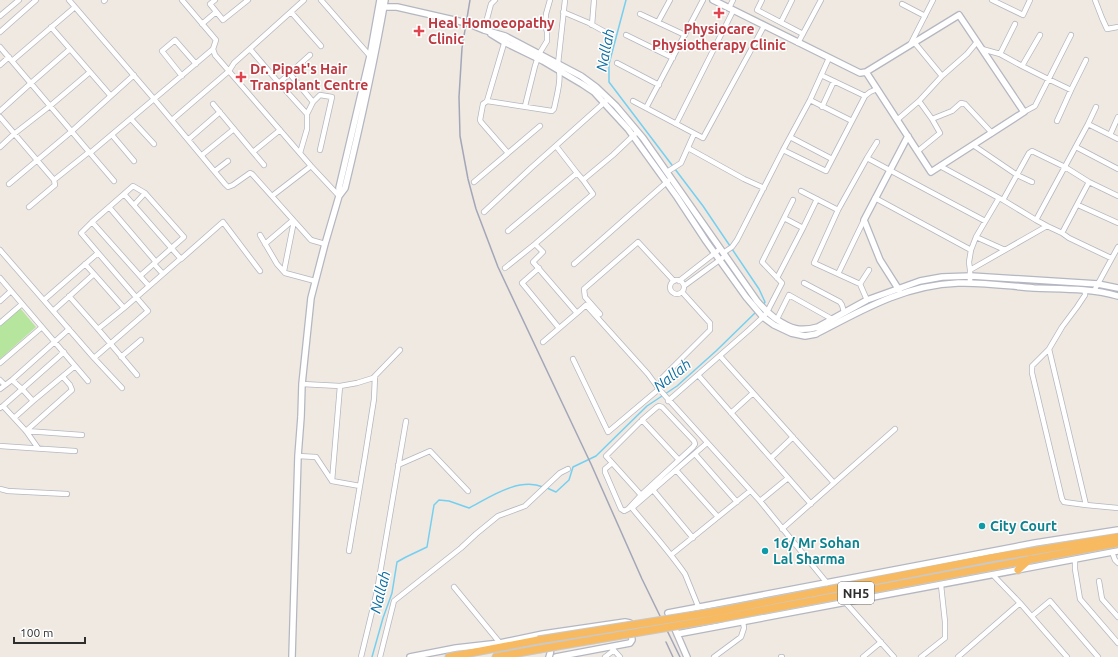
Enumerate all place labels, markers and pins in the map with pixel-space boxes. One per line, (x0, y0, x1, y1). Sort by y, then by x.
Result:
marker: Physiocare Physiotherapy Clinic (713, 7, 725, 19)
place label: Heal Homoeopathy Clinic (428, 15, 555, 47)
place label: Physiocare Physiotherapy Clinic (652, 21, 786, 53)
marker: Heal Homoeopathy Clinic (413, 25, 425, 37)
place label: Dr. Pipat's Hair Transplant Centre (250, 61, 368, 93)
marker: Dr. Pipat's Hair Transplant Centre (235, 71, 247, 83)
place label: City Court (990, 518, 1057, 534)
marker: City Court (977, 521, 987, 531)
place label: 16/ Mr Sohan Lal Sharma (773, 535, 860, 567)
marker: 16/ Mr Sohan Lal Sharma (760, 546, 770, 556)

